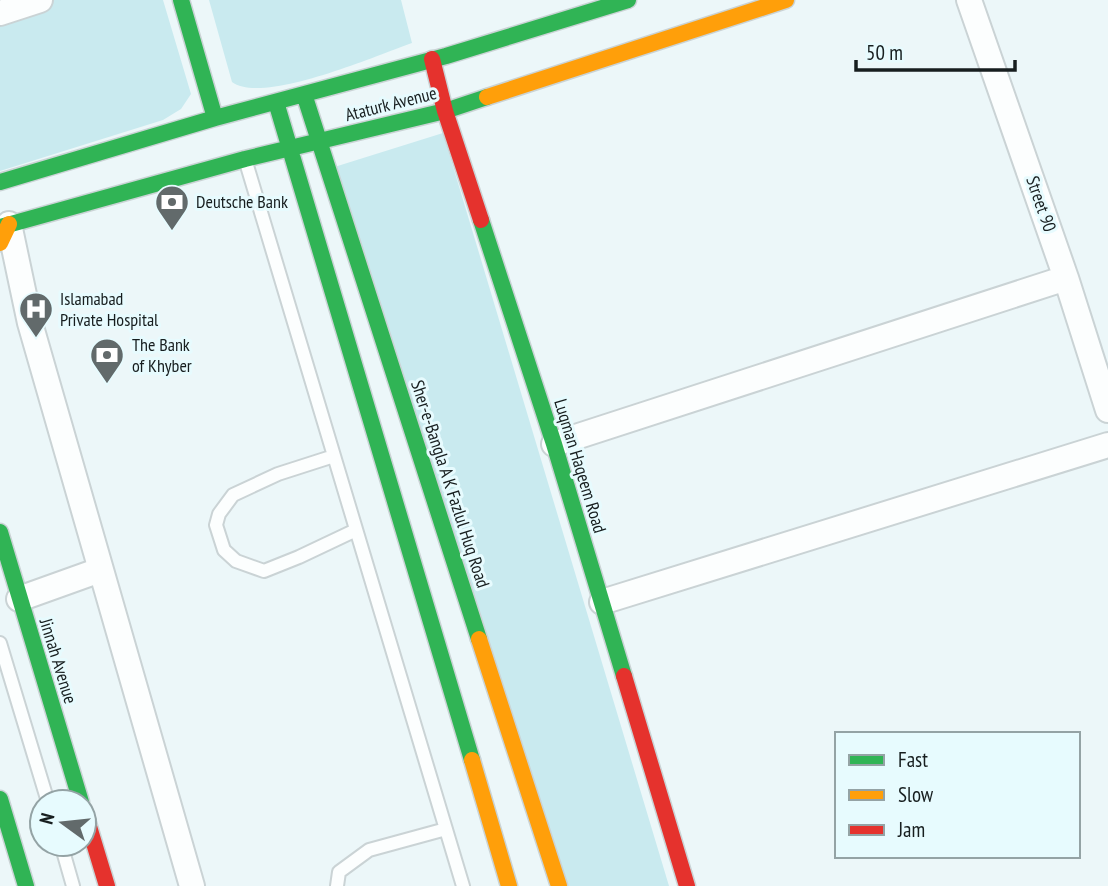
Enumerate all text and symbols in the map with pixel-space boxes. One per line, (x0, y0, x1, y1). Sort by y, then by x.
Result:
scale bar (856, 28, 1015, 72)
text: 50 m (866, 39, 903, 66)
street label: Ataturk Avenue (343, 81, 439, 126)
street label: Street 90 (1021, 173, 1062, 235)
bank icon: Deutsche Bank (153, 183, 191, 232)
place label: Deutsche Bank (196, 190, 288, 213)
place label: Islamabad Private Hospital (60, 287, 159, 331)
hospital icon: Islamabad Private Hospital (17, 290, 55, 339)
place label: The Bank of Khyber (132, 333, 192, 377)
bank icon: The Bank of Khyber (88, 336, 126, 385)
street label: Sher-e-Bangla A K Fazlul Huq Road (406, 377, 495, 591)
street label: Luqman Haqeem Road (549, 396, 612, 536)
street label: Jinnah Avenue (34, 614, 82, 706)
legend (835, 732, 1080, 858)
text: Fast (898, 746, 928, 773)
text: Slow (898, 781, 934, 808)
north arrow (28, 788, 98, 858)
text: N (34, 811, 59, 827)
text: Jam (897, 816, 925, 843)

